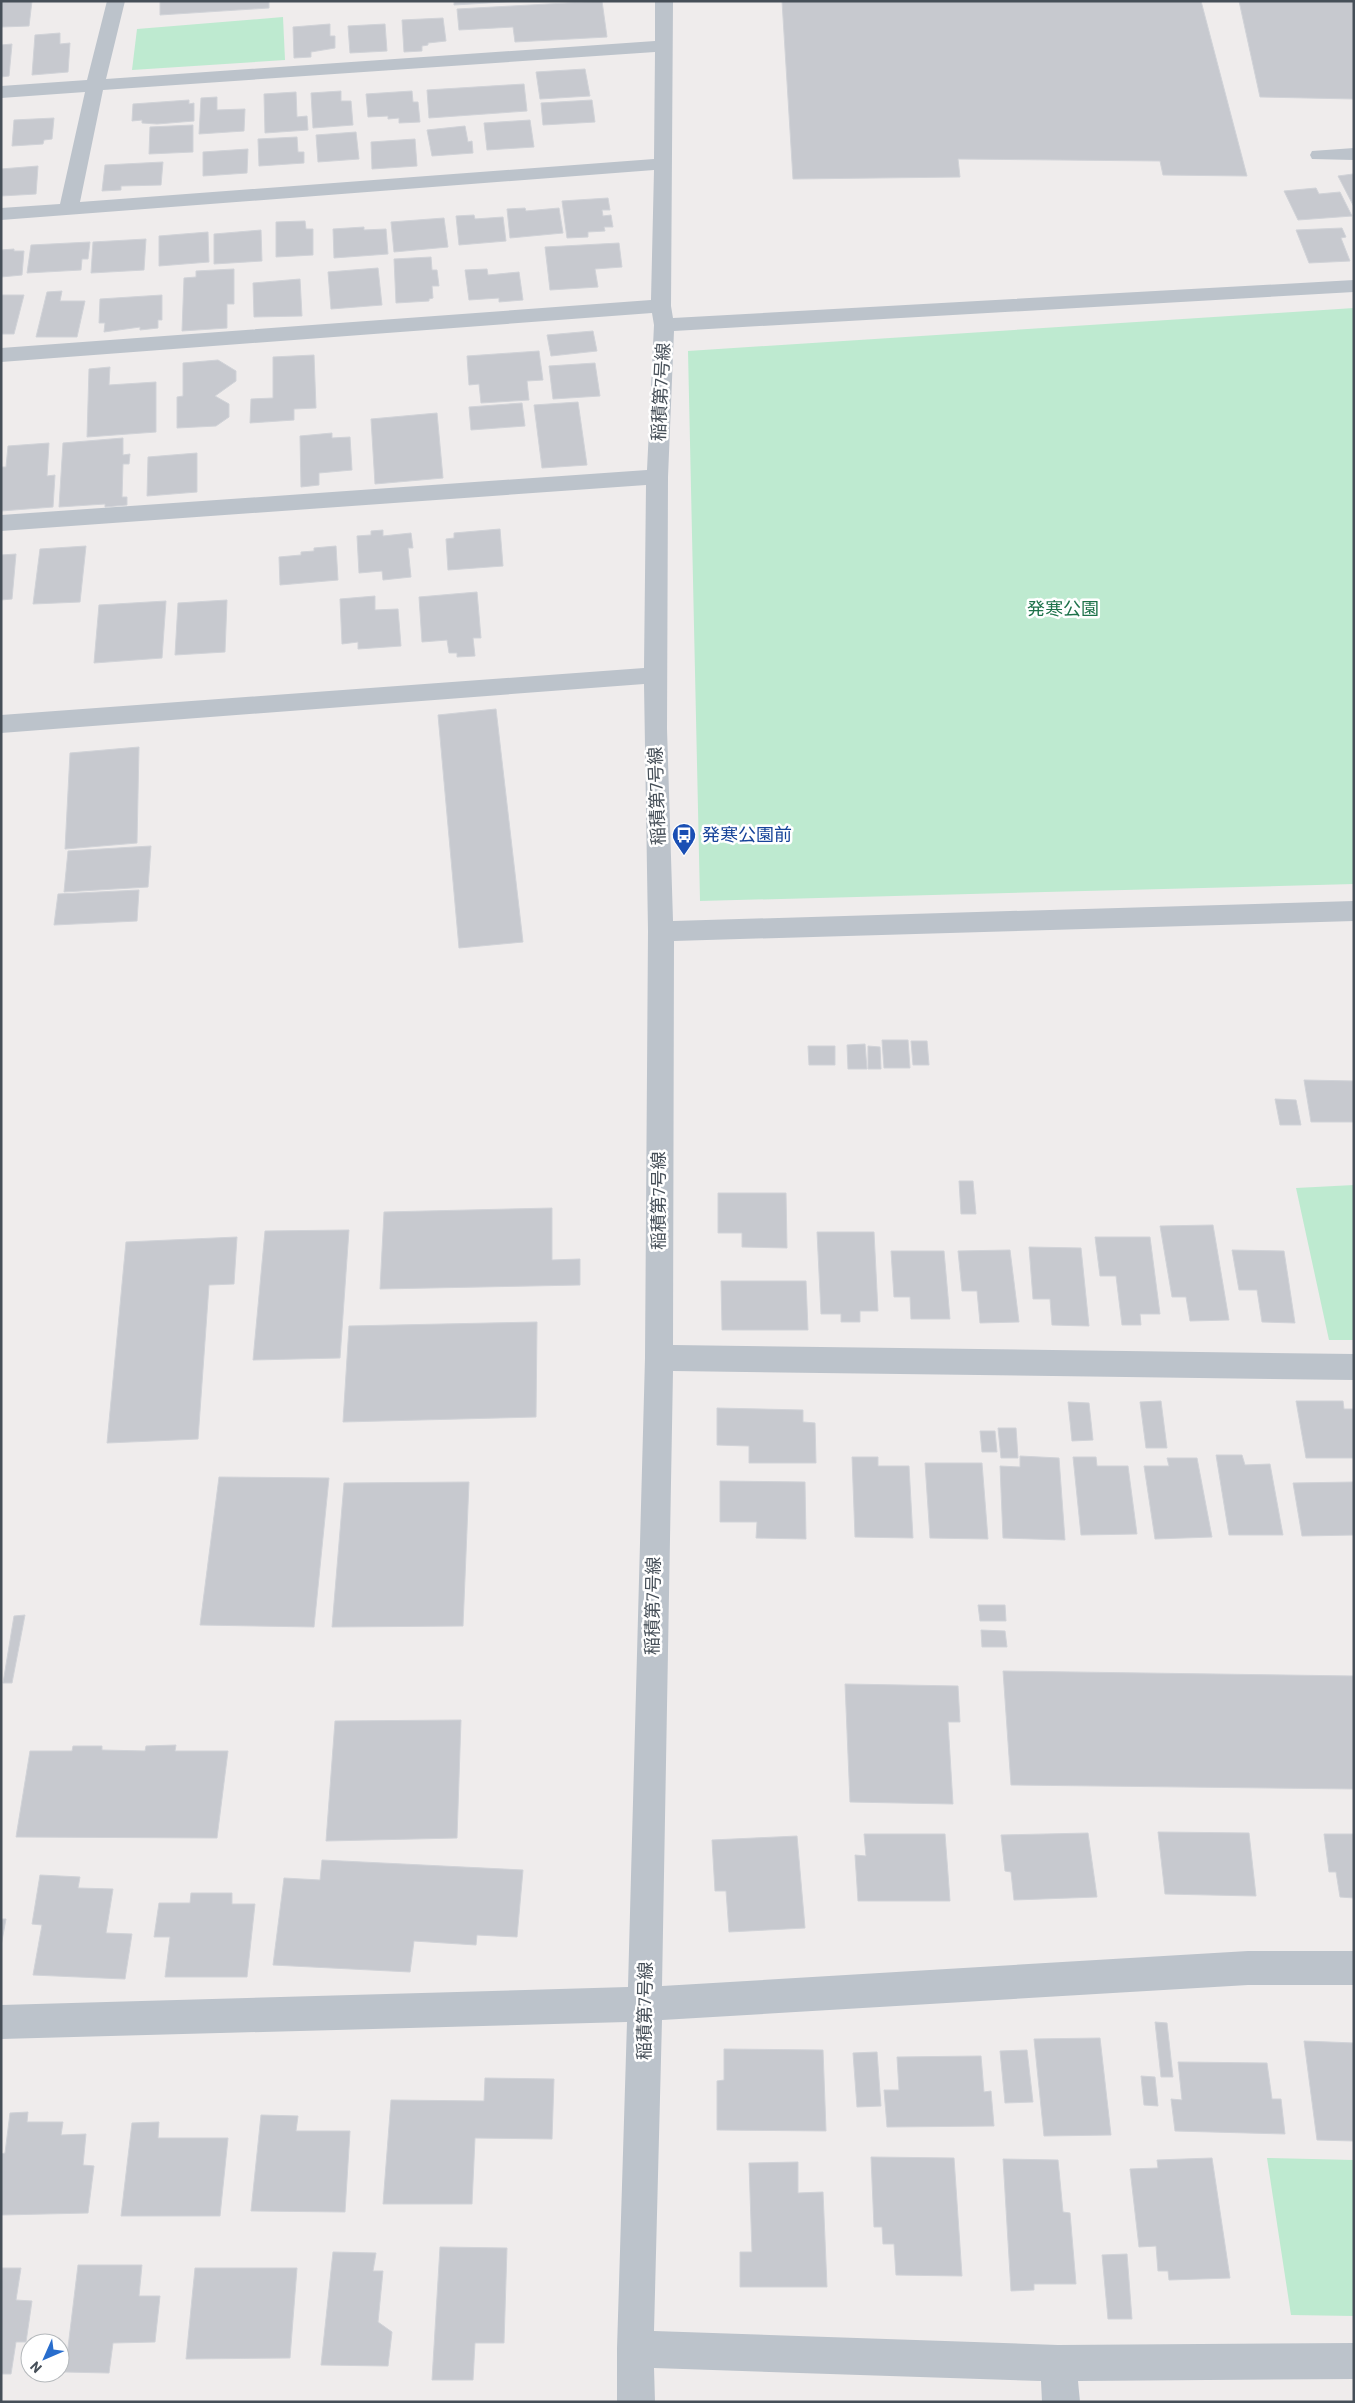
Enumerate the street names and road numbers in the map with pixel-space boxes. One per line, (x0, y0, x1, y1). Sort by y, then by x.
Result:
street label: 稲積第7号線 (646, 342, 674, 442)
street label: 稲積第7号線 (643, 746, 669, 846)
street label: 稲積第7号線 (647, 1152, 669, 1250)
street label: 稲積第7号線 (640, 1557, 664, 1655)
street label: 稲積第7号線 (632, 1962, 656, 2060)

